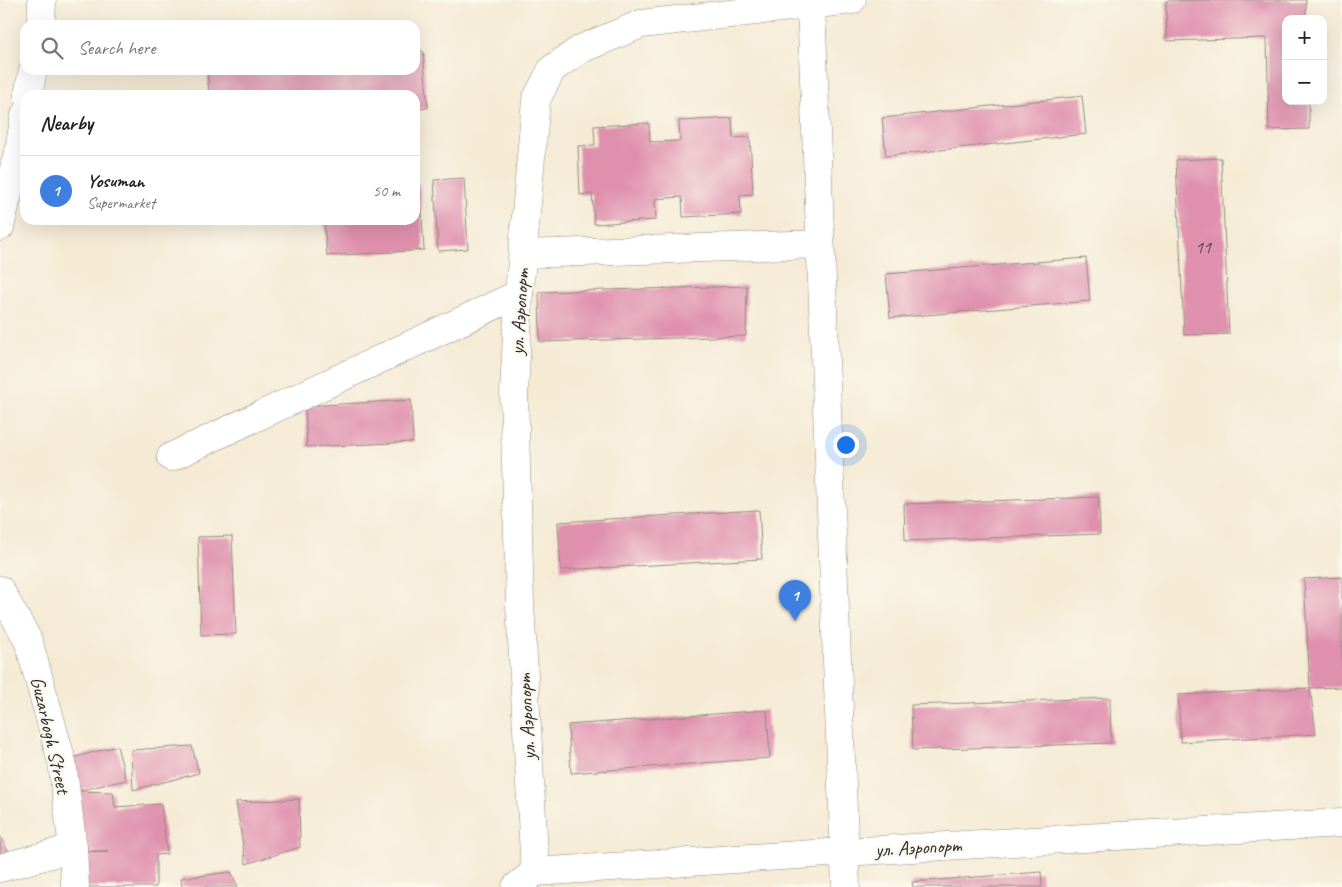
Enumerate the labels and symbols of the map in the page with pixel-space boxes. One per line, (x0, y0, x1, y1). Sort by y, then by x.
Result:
house number: 11 (1195, 236, 1212, 258)
street label: ул. Аэропорт (504, 267, 535, 357)
your location (833, 432, 859, 458)
pin: 1 (779, 580, 811, 621)
street label: ул. Аэропорт (512, 672, 541, 761)
street label: Guzarbogh Street (25, 674, 77, 798)
street label: ул. Аэропорт (874, 833, 963, 862)

